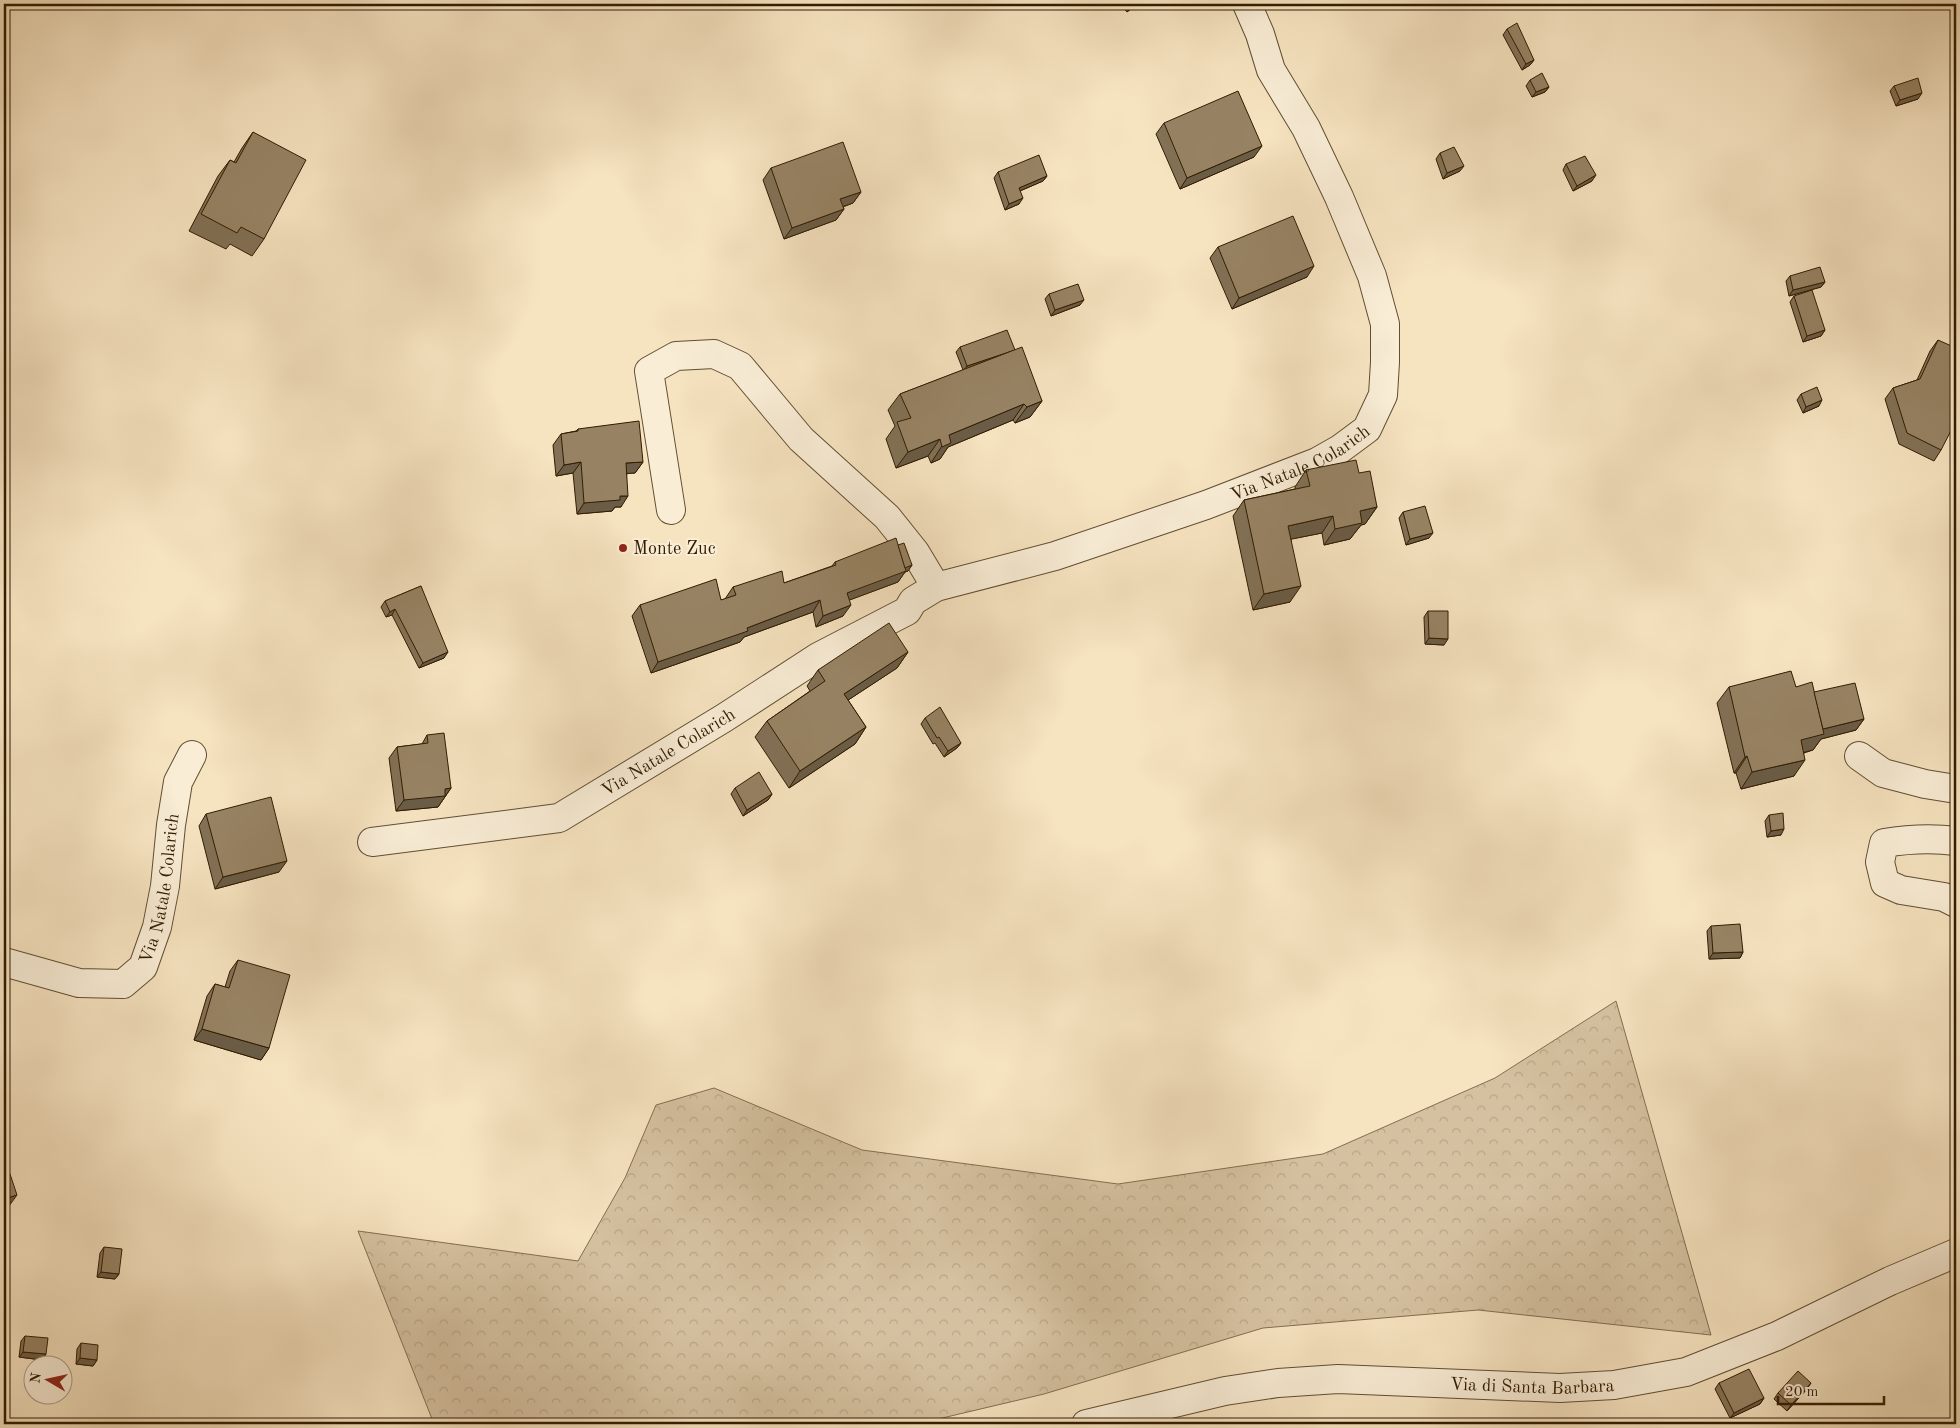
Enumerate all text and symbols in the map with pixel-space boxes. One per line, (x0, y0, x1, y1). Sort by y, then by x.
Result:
street label: Via Natale Colarich (1228, 422, 1374, 505)
place label: Monte Zuc (633, 540, 716, 558)
marker: Monte Zuc (617, 542, 629, 554)
street label: Via Natale Colarich (599, 705, 739, 800)
street label: Via Natale Colarich (137, 812, 183, 966)
north arrow (22, 1356, 72, 1406)
text: N (28, 1371, 44, 1385)
scale bar (1778, 1373, 1884, 1405)
street label: Via di Santa Barbara (1450, 1376, 1615, 1398)
text: 20 m (1785, 1385, 1819, 1400)

